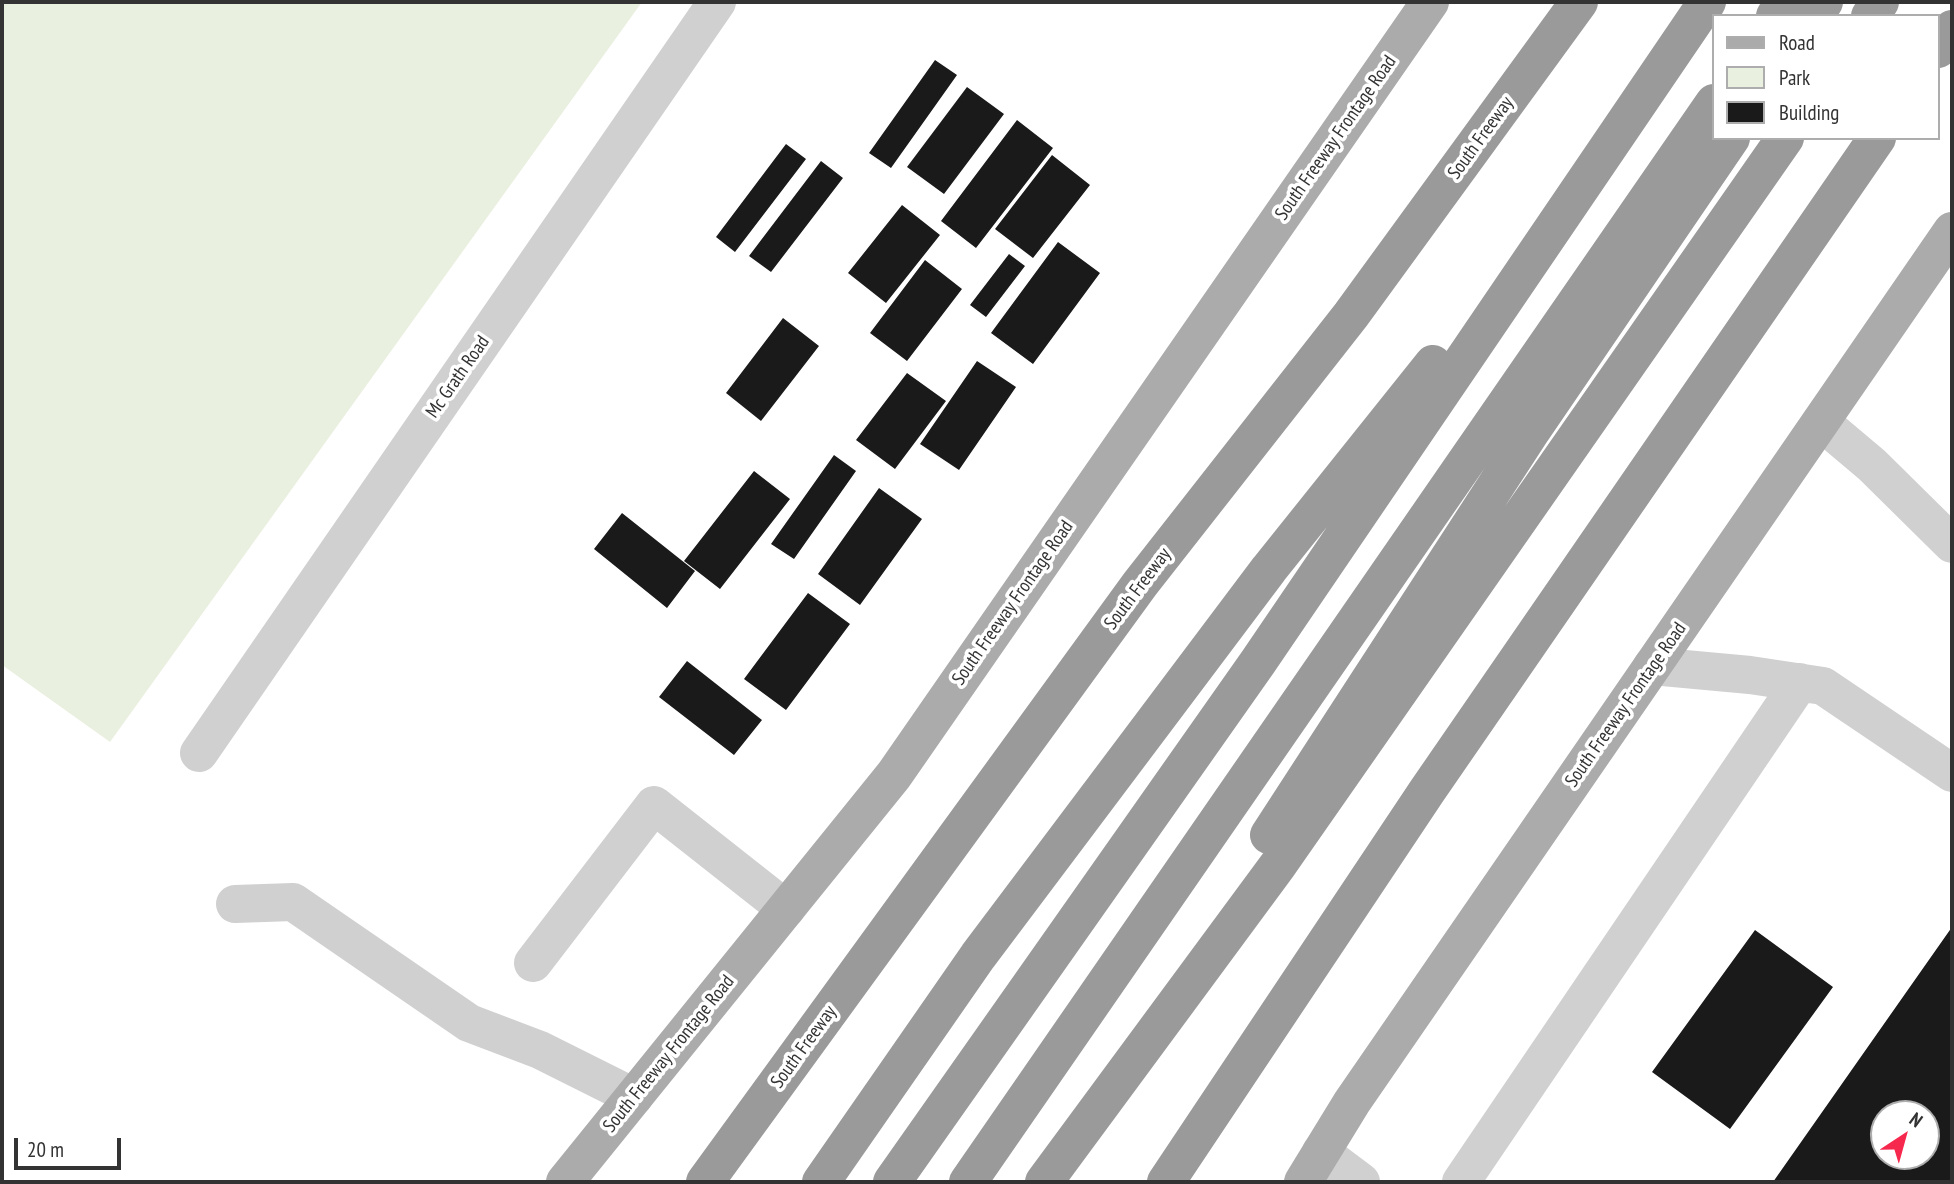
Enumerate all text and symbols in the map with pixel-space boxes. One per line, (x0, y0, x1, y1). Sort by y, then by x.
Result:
legend (1713, 14, 1940, 140)
text: Road (1779, 29, 1815, 56)
street label: South Freeway Frontage Road (1271, 51, 1401, 225)
text: Park (1779, 64, 1810, 91)
street label: South Freeway (1443, 92, 1519, 184)
text: Building (1779, 99, 1839, 126)
street label: Mc Grath Road (421, 332, 495, 422)
street label: South Freeway Frontage Road (948, 516, 1078, 690)
street label: South Freeway (1100, 544, 1176, 634)
street label: South Freeway Frontage Road (1561, 618, 1691, 792)
street label: South Freeway Frontage Road (599, 971, 739, 1137)
street label: South Freeway (766, 1001, 842, 1093)
north arrow (1870, 1100, 1940, 1170)
text: N (1905, 1107, 1927, 1132)
scale bar (18, 1124, 124, 1168)
text: 20 m (27, 1136, 64, 1163)

